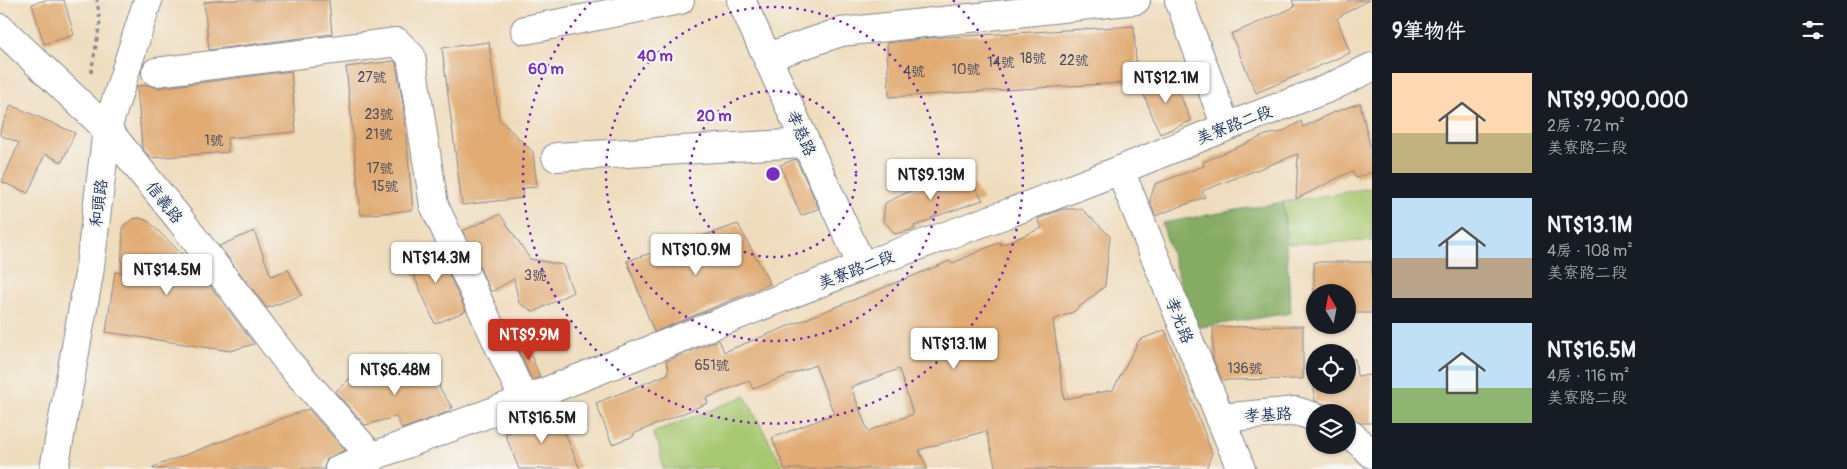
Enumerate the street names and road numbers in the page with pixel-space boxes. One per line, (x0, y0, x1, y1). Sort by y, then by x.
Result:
street label: 美寮路二段 (1193, 101, 1275, 149)
street label: 孝慈路 (782, 107, 820, 159)
street label: 和頭路 (86, 178, 112, 228)
street label: 信義路 (142, 178, 187, 228)
street label: 美寮路二段 (815, 246, 897, 294)
street label: 孝光路 (1161, 294, 1197, 346)
street label: 孝基路 (1244, 404, 1293, 426)

